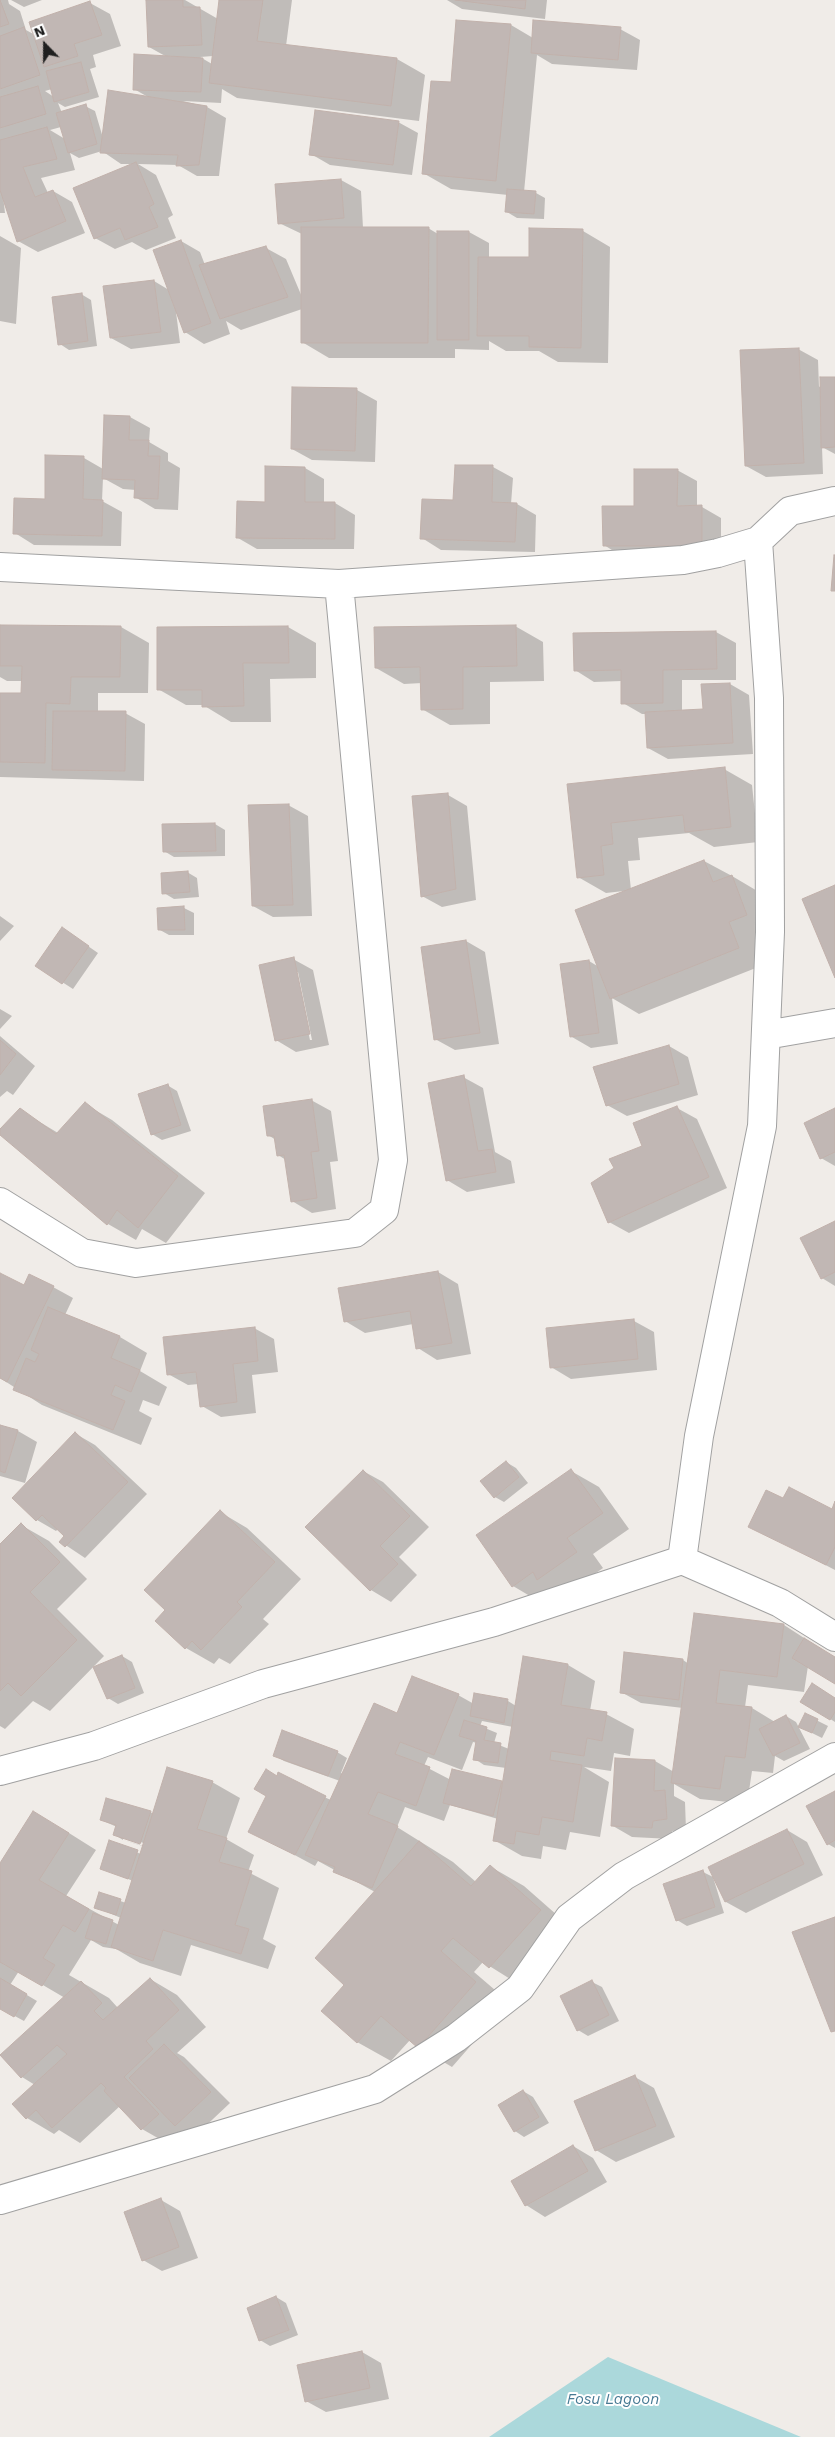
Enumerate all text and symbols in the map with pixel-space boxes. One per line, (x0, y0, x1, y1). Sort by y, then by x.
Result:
north arrow (20, 20, 70, 70)
text: N (32, 22, 47, 40)
water label: Fosu Lagoon (567, 2391, 659, 2409)

